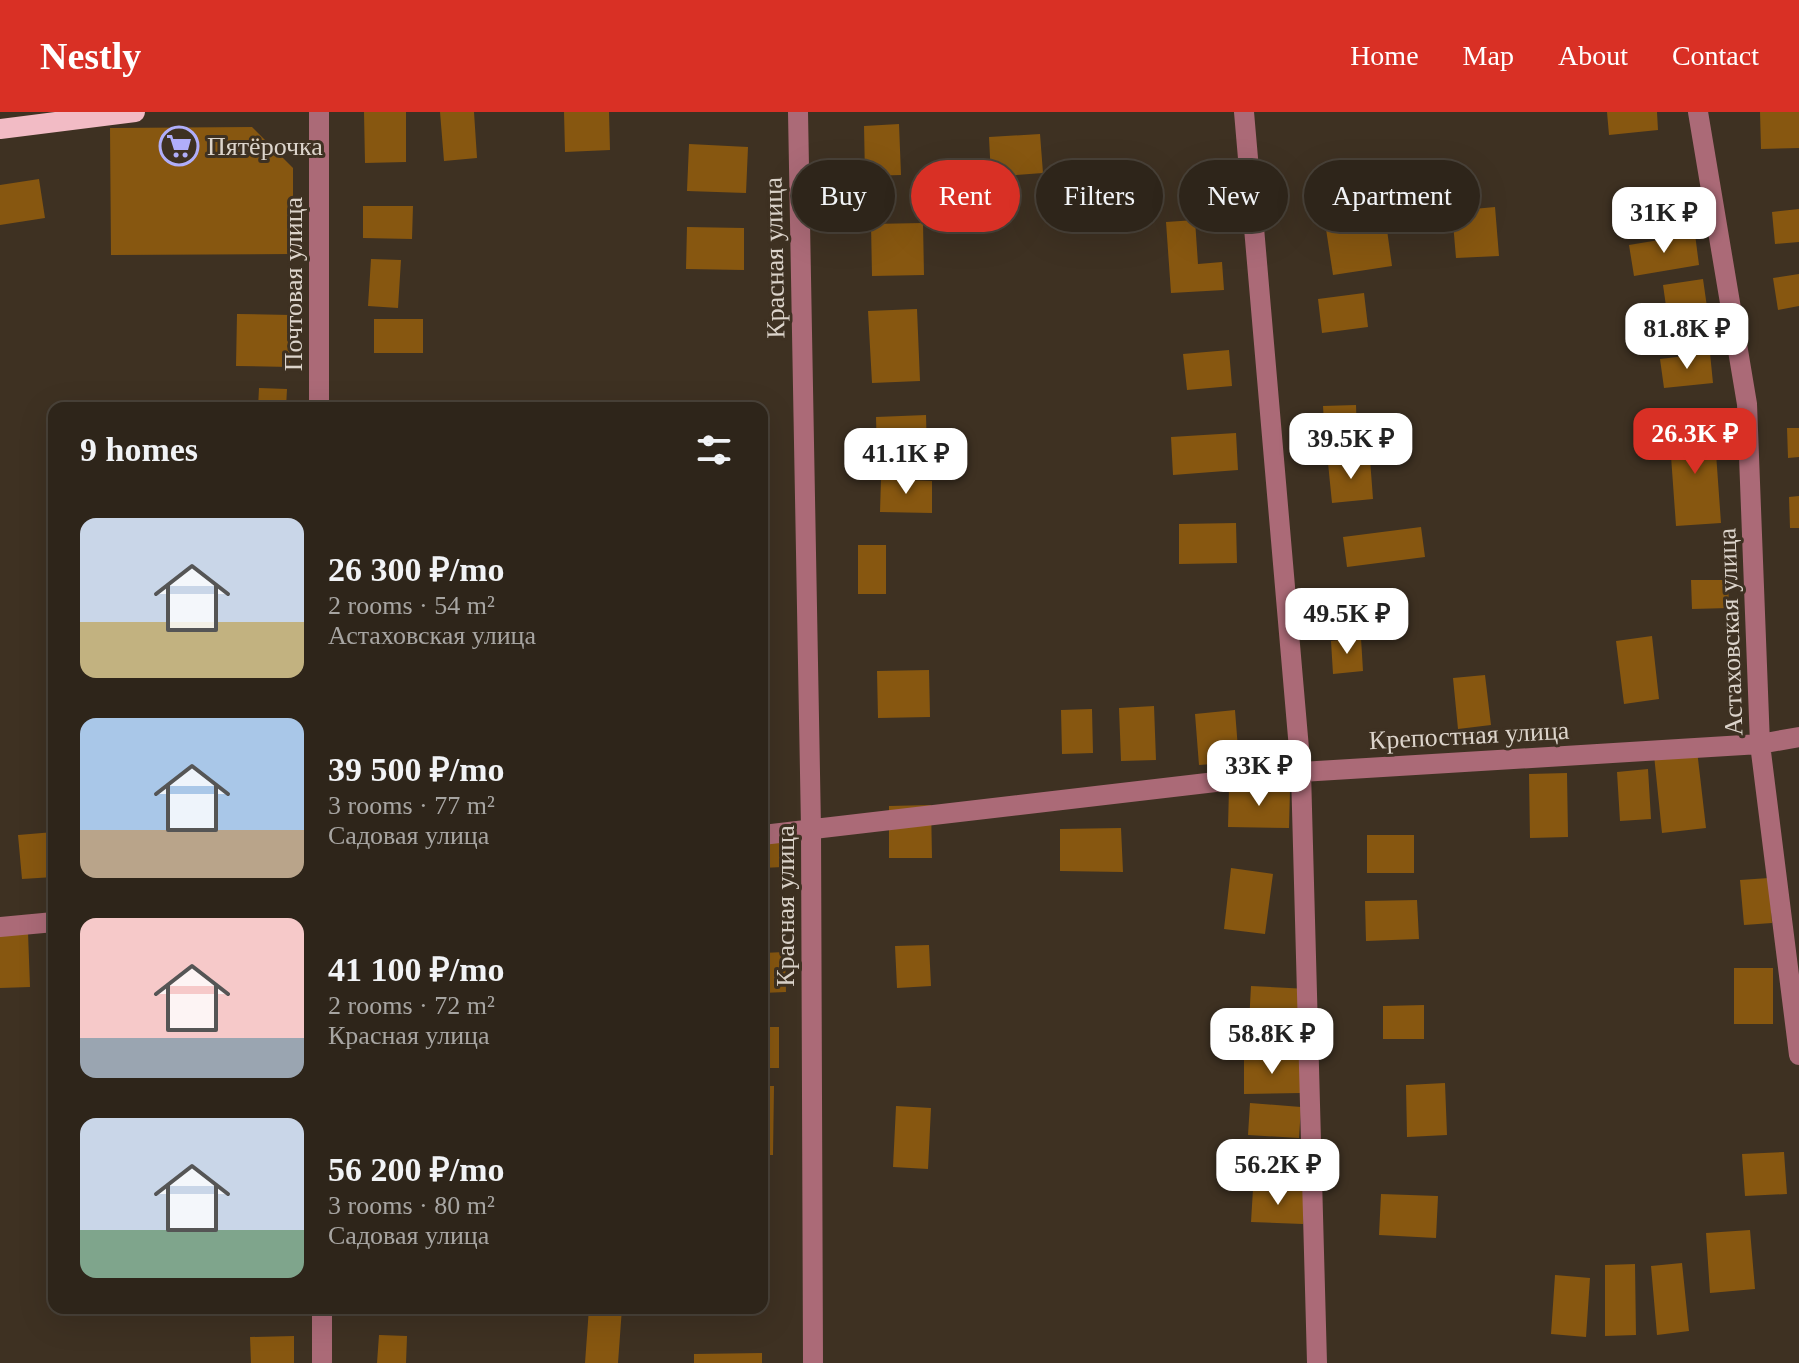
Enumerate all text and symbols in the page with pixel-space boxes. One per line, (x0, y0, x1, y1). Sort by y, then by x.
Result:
text: Nestly (40, 35, 141, 77)
text: Home (1350, 40, 1419, 71)
text: Map (1463, 40, 1514, 71)
text: About (1558, 40, 1628, 71)
text: Contact (1672, 40, 1759, 71)
supermarket icon: Пятёрочка (158, 125, 200, 167)
place label: Пятёрочка (207, 132, 323, 161)
chip: Buy (792, 160, 895, 232)
chip: Rent (911, 160, 1020, 232)
chip: Filters (1036, 160, 1163, 232)
chip: New (1179, 160, 1288, 232)
chip: Apartment (1304, 160, 1480, 232)
street label: Красная улица (759, 177, 790, 339)
pin: 31K ₽ (1608, 187, 1720, 255)
street label: Почтовая улица (279, 196, 308, 371)
text: 31K ₽ (1630, 198, 1698, 227)
pin: 81.8K ₽ (1613, 303, 1761, 371)
text: 81.8K ₽ (1643, 314, 1731, 343)
pin: 26.3K ₽ (1621, 408, 1769, 476)
pin: 39.5K ₽ (1277, 413, 1425, 481)
text: 26.3K ₽ (1651, 419, 1739, 448)
text: 39.5K ₽ (1307, 424, 1395, 453)
icon: filters (692, 428, 736, 472)
pin: 41.1K ₽ (832, 428, 980, 496)
text: 9 homes (80, 431, 198, 468)
text: 41.1K ₽ (862, 439, 950, 468)
street label: Астаховская улица (1712, 527, 1749, 736)
icon: home (144, 550, 240, 646)
text: 26 300 ₽/mo (328, 551, 505, 588)
pin: 49.5K ₽ (1273, 588, 1421, 656)
text: 2 rooms · 54 m² (328, 591, 495, 620)
text: 49.5K ₽ (1303, 599, 1391, 628)
text: Астаховская улица (328, 621, 536, 650)
street label: Крепостная улица (1368, 716, 1570, 755)
pin: 33K ₽ (1203, 740, 1315, 808)
icon: home (144, 750, 240, 846)
text: 39 500 ₽/mo (328, 751, 505, 788)
text: 33K ₽ (1225, 751, 1293, 780)
text: 3 rooms · 77 m² (328, 791, 495, 820)
text: Садовая улица (328, 821, 489, 850)
street label: Красная улица (771, 825, 800, 987)
icon: home (144, 950, 240, 1046)
text: 41 100 ₽/mo (328, 951, 505, 988)
text: 2 rooms · 72 m² (328, 991, 495, 1020)
pin: 58.8K ₽ (1198, 1008, 1346, 1076)
text: 58.8K ₽ (1228, 1019, 1316, 1048)
text: Красная улица (328, 1021, 490, 1050)
pin: 56.2K ₽ (1204, 1139, 1352, 1207)
icon: home (144, 1150, 240, 1246)
text: 56.2K ₽ (1234, 1150, 1322, 1179)
text: 56 200 ₽/mo (328, 1151, 505, 1188)
text: 3 rooms · 80 m² (328, 1191, 495, 1220)
text: Садовая улица (328, 1221, 489, 1250)

